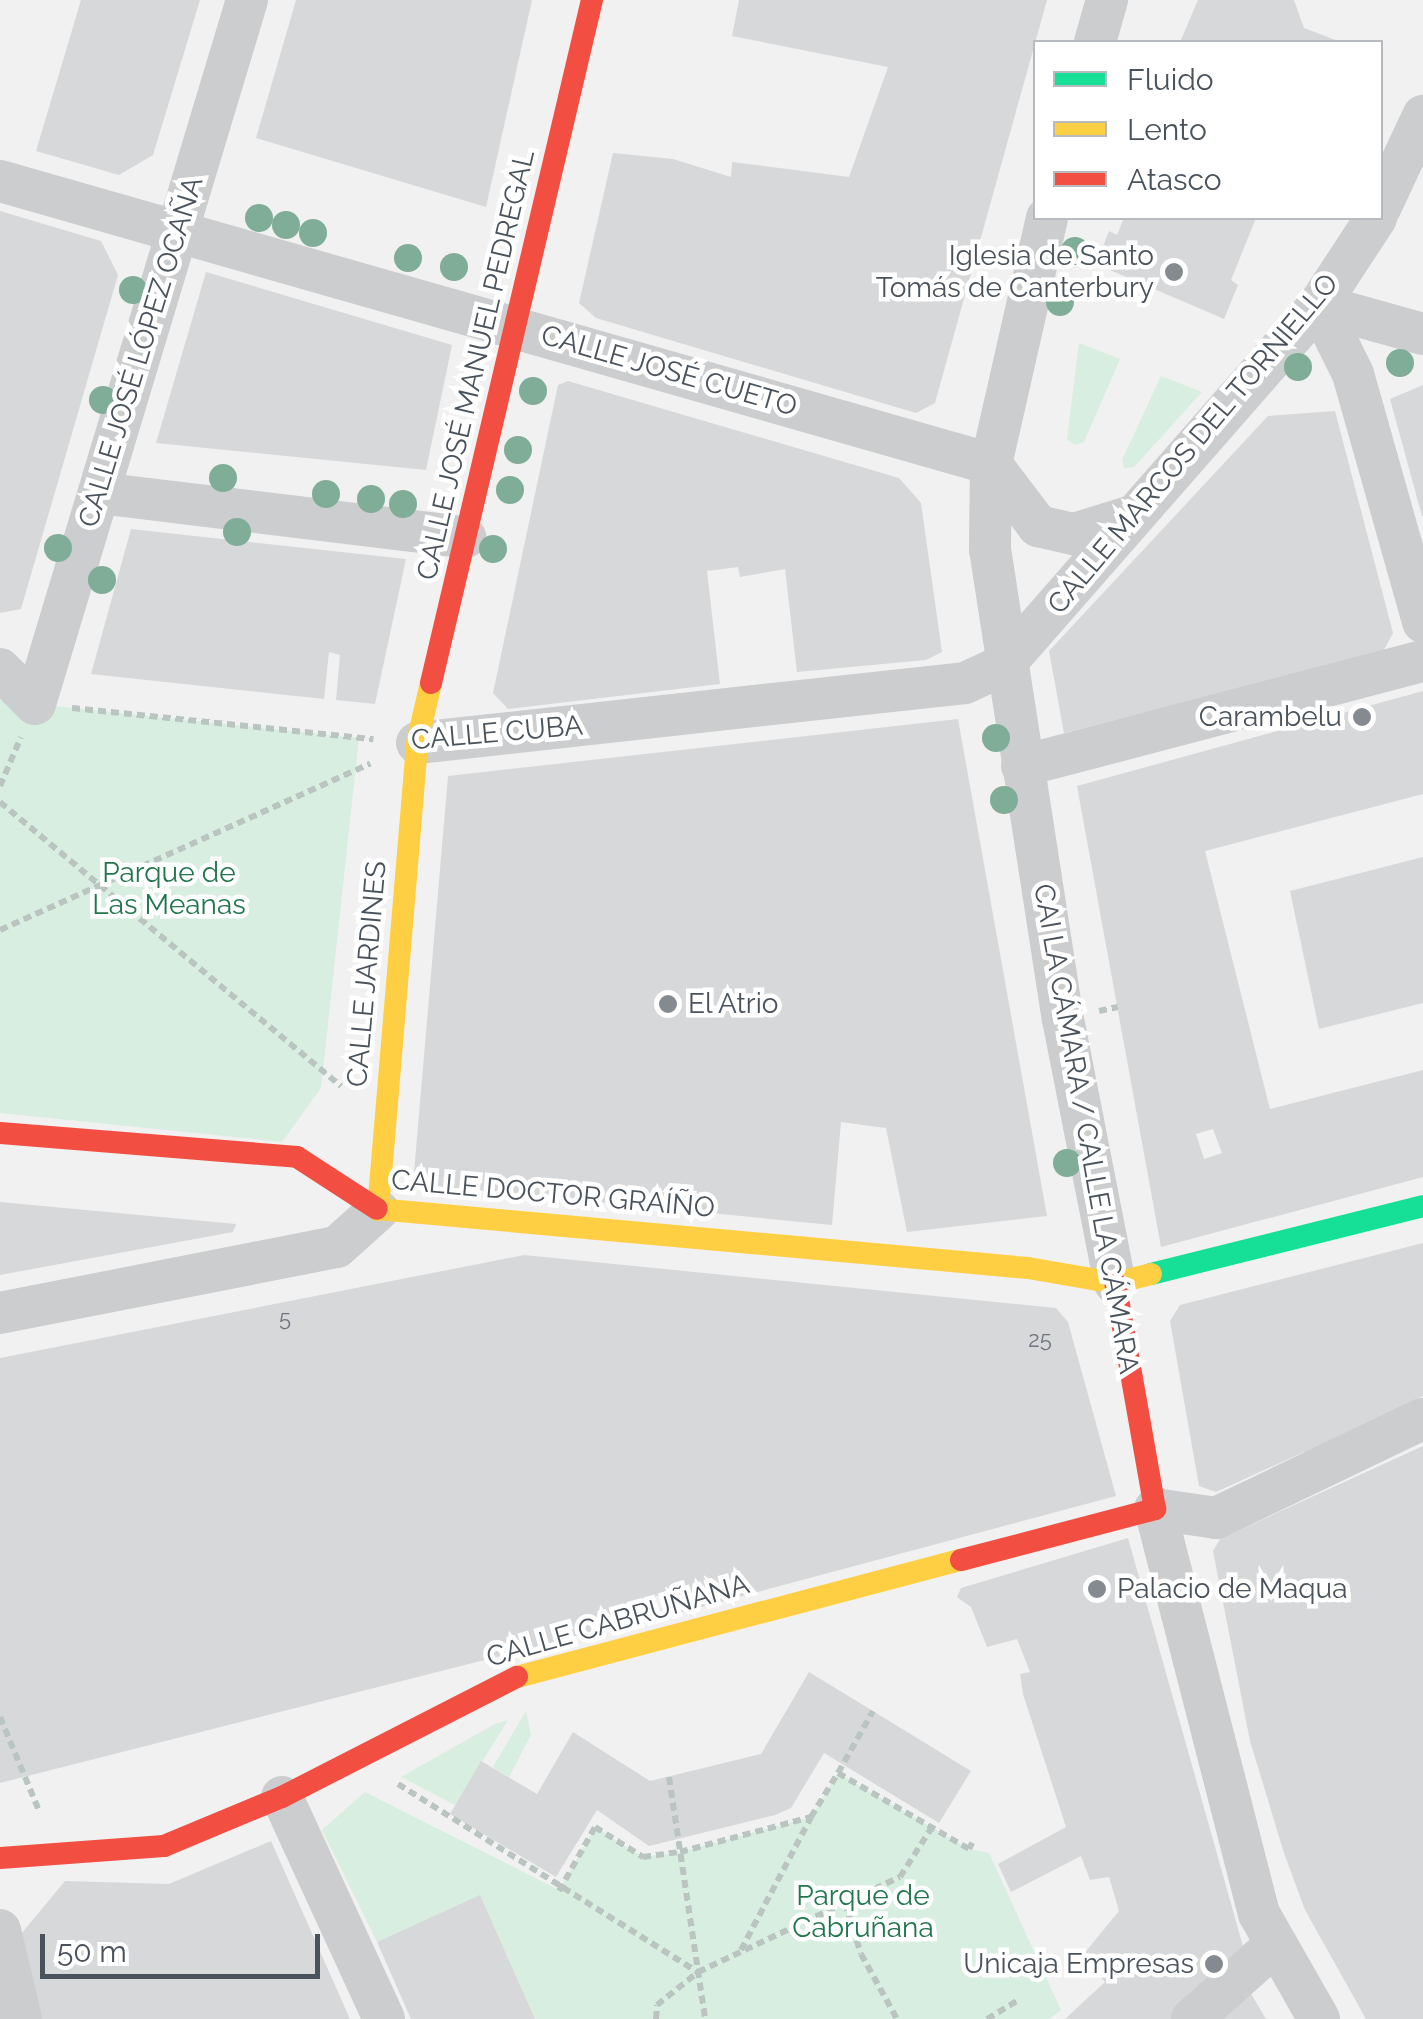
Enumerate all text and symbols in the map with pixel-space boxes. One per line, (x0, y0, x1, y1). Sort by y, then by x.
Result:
legend (1033, 40, 1383, 220)
text: Fluido (1127, 62, 1214, 97)
text: Lento (1127, 112, 1207, 147)
street label: CALLE JOSÉ MANUEL PEDREGAL (410, 146, 542, 584)
text: Atasco (1127, 162, 1222, 197)
street label: CALLE JOSÉ LÓPEZ OCAÑA (71, 172, 211, 532)
place label: Iglesia de Santo Tomás de Canterbury (876, 239, 1154, 305)
marker: Iglesia de Santo Tomás de Canterbury (1163, 261, 1185, 283)
street label: CALLE MARCOS DEL TORNIELLO (1040, 266, 1346, 622)
street label: CALLE JOSÉ CUETO (537, 318, 801, 424)
place label: Carambelu (1199, 700, 1342, 734)
marker: Carambelu (1351, 706, 1373, 728)
street label: CALLE CUBA (410, 709, 584, 757)
park label: Parque de Las Meanas (92, 856, 246, 922)
street label: CALLE JARDINES (340, 859, 394, 1089)
street label: CAI LA CÁMARA / CALLE LA CÁMARA (1026, 880, 1146, 1378)
place label: El Atrio (688, 987, 780, 1021)
marker: El Atrio (657, 993, 679, 1015)
street label: CALLE DOCTOR GRAÍÑO (390, 1163, 716, 1225)
house number: 5 (279, 1306, 291, 1332)
house number: 25 (1028, 1327, 1052, 1353)
street label: CALLE CABRUÑANA (483, 1567, 753, 1675)
place label: Palacio de Maqua (1117, 1572, 1348, 1606)
marker: Palacio de Maqua (1086, 1578, 1108, 1600)
park label: Parque de Cabruñana (792, 1879, 934, 1945)
scale bar (45, 1914, 325, 1976)
text: 50 m (57, 1934, 127, 1969)
place label: Unicaja Empresas (963, 1947, 1194, 1981)
marker: Unicaja Empresas (1203, 1953, 1225, 1975)

